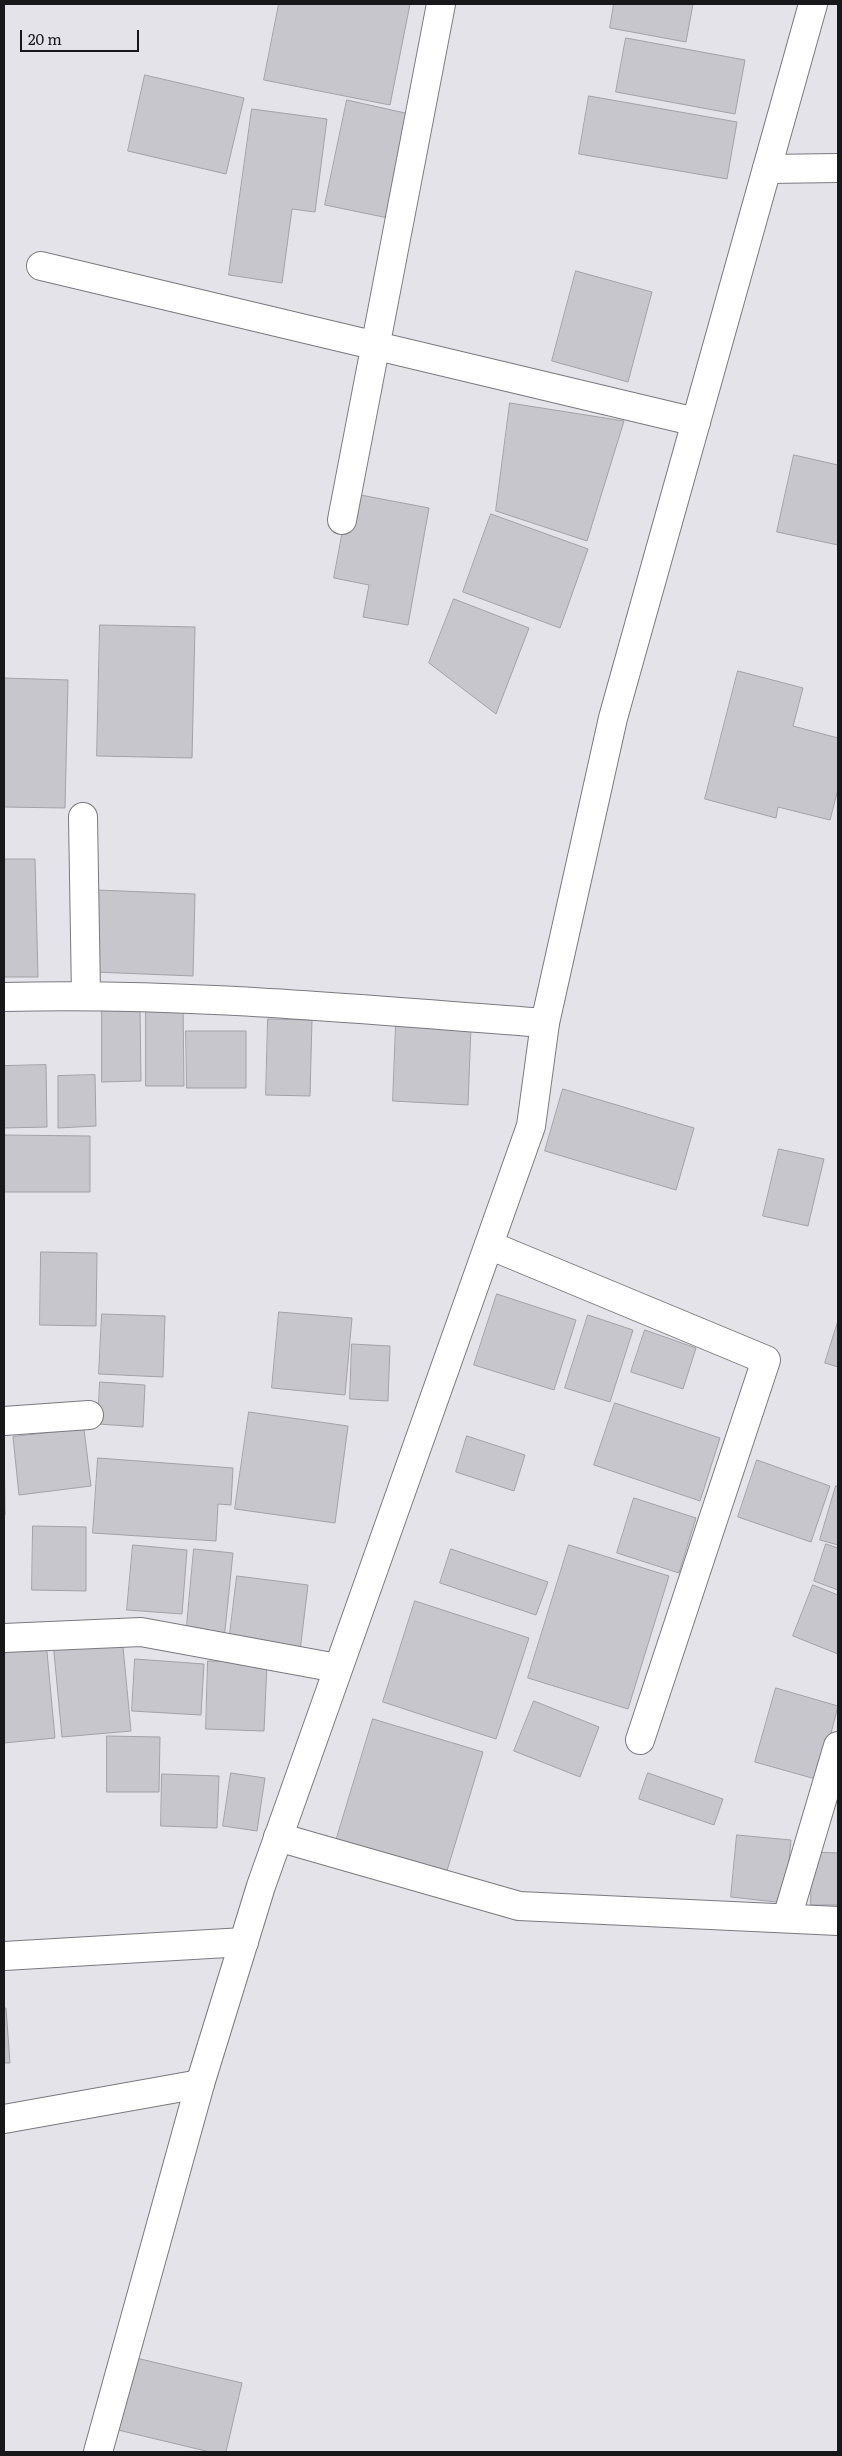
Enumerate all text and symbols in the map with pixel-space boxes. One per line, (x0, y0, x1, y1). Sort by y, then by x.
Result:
scale bar (22, 20, 141, 52)
text: 20 m (28, 27, 62, 50)

